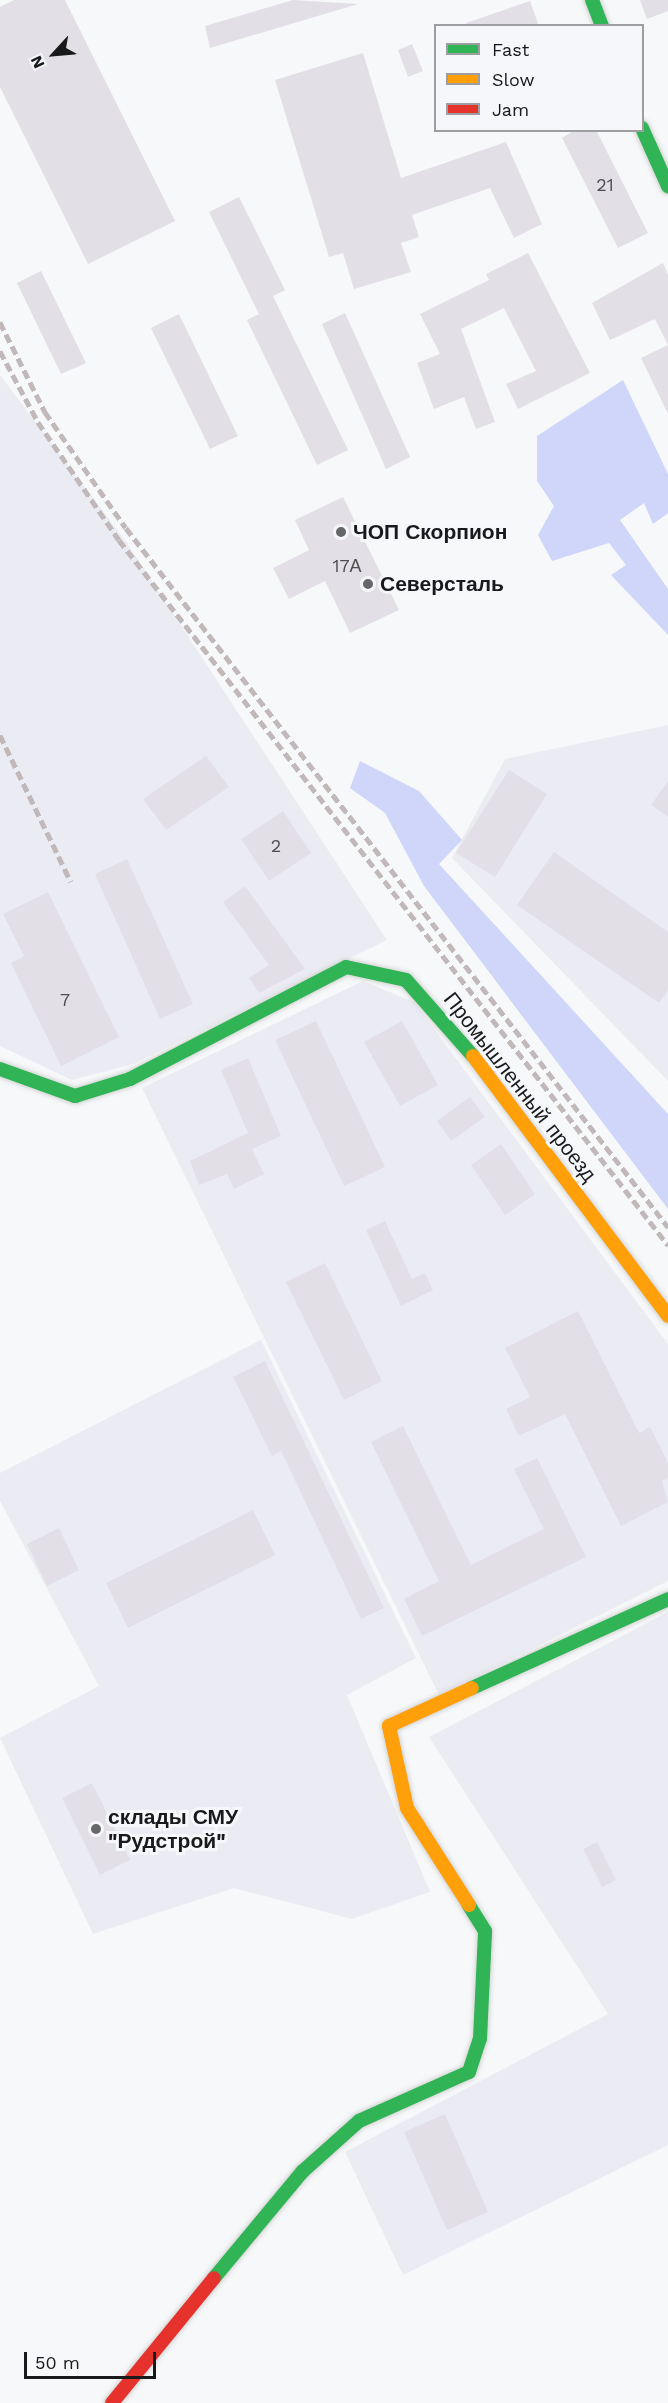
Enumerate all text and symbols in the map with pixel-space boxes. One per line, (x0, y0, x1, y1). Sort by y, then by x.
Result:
north arrow (24, 24, 84, 84)
legend (434, 24, 644, 132)
text: Fast (492, 39, 529, 60)
text: N (26, 53, 49, 72)
text: Slow (492, 69, 535, 90)
text: Jam (492, 99, 529, 120)
house number: 21 (596, 174, 614, 196)
place label: ЧОП Скорпион (353, 519, 507, 545)
marker: ЧОП Скорпион (334, 525, 348, 539)
house number: 17А (332, 555, 362, 577)
place label: Северсталь (380, 571, 504, 597)
marker: Северсталь (361, 577, 375, 591)
house number: 2 (271, 835, 281, 857)
street label: Промышленный проезд (438, 987, 602, 1187)
house number: 7 (60, 989, 70, 1011)
place label: склады СМУ "Рудстрой" (108, 1804, 238, 1854)
marker: склады СМУ "Рудстрой" (89, 1822, 103, 1836)
scale bar (27, 2340, 159, 2378)
text: 50 m (35, 2352, 80, 2373)

